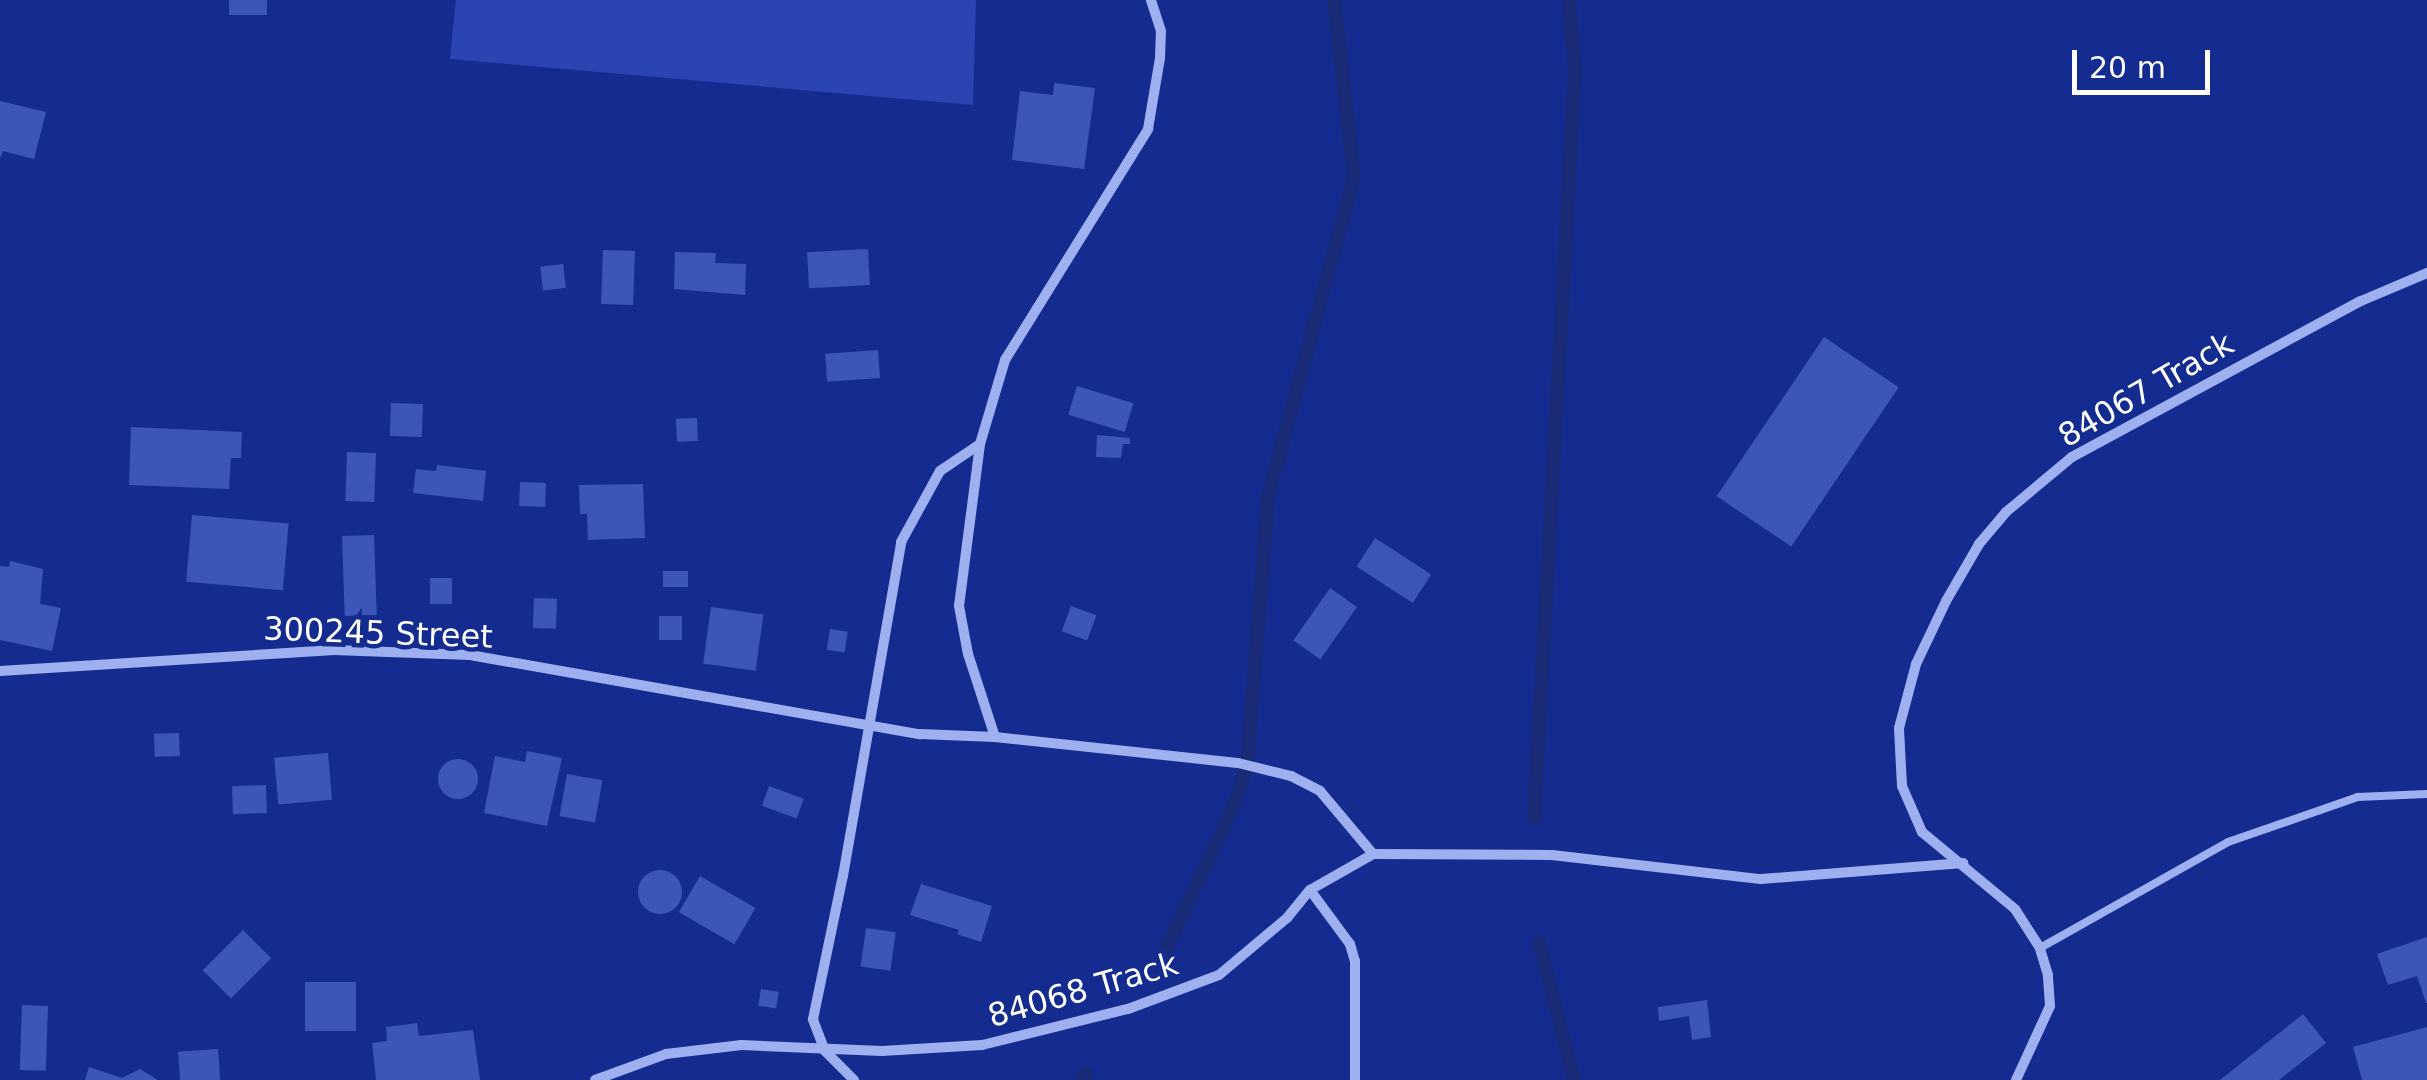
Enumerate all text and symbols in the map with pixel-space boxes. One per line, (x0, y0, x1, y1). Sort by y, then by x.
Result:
scale bar (2077, 30, 2214, 92)
text: 20 m (2089, 50, 2166, 85)
street label: 84067 Track (2052, 324, 2240, 456)
street label: 300245 Street (263, 610, 493, 656)
street label: 84068 Track (984, 945, 1182, 1035)

